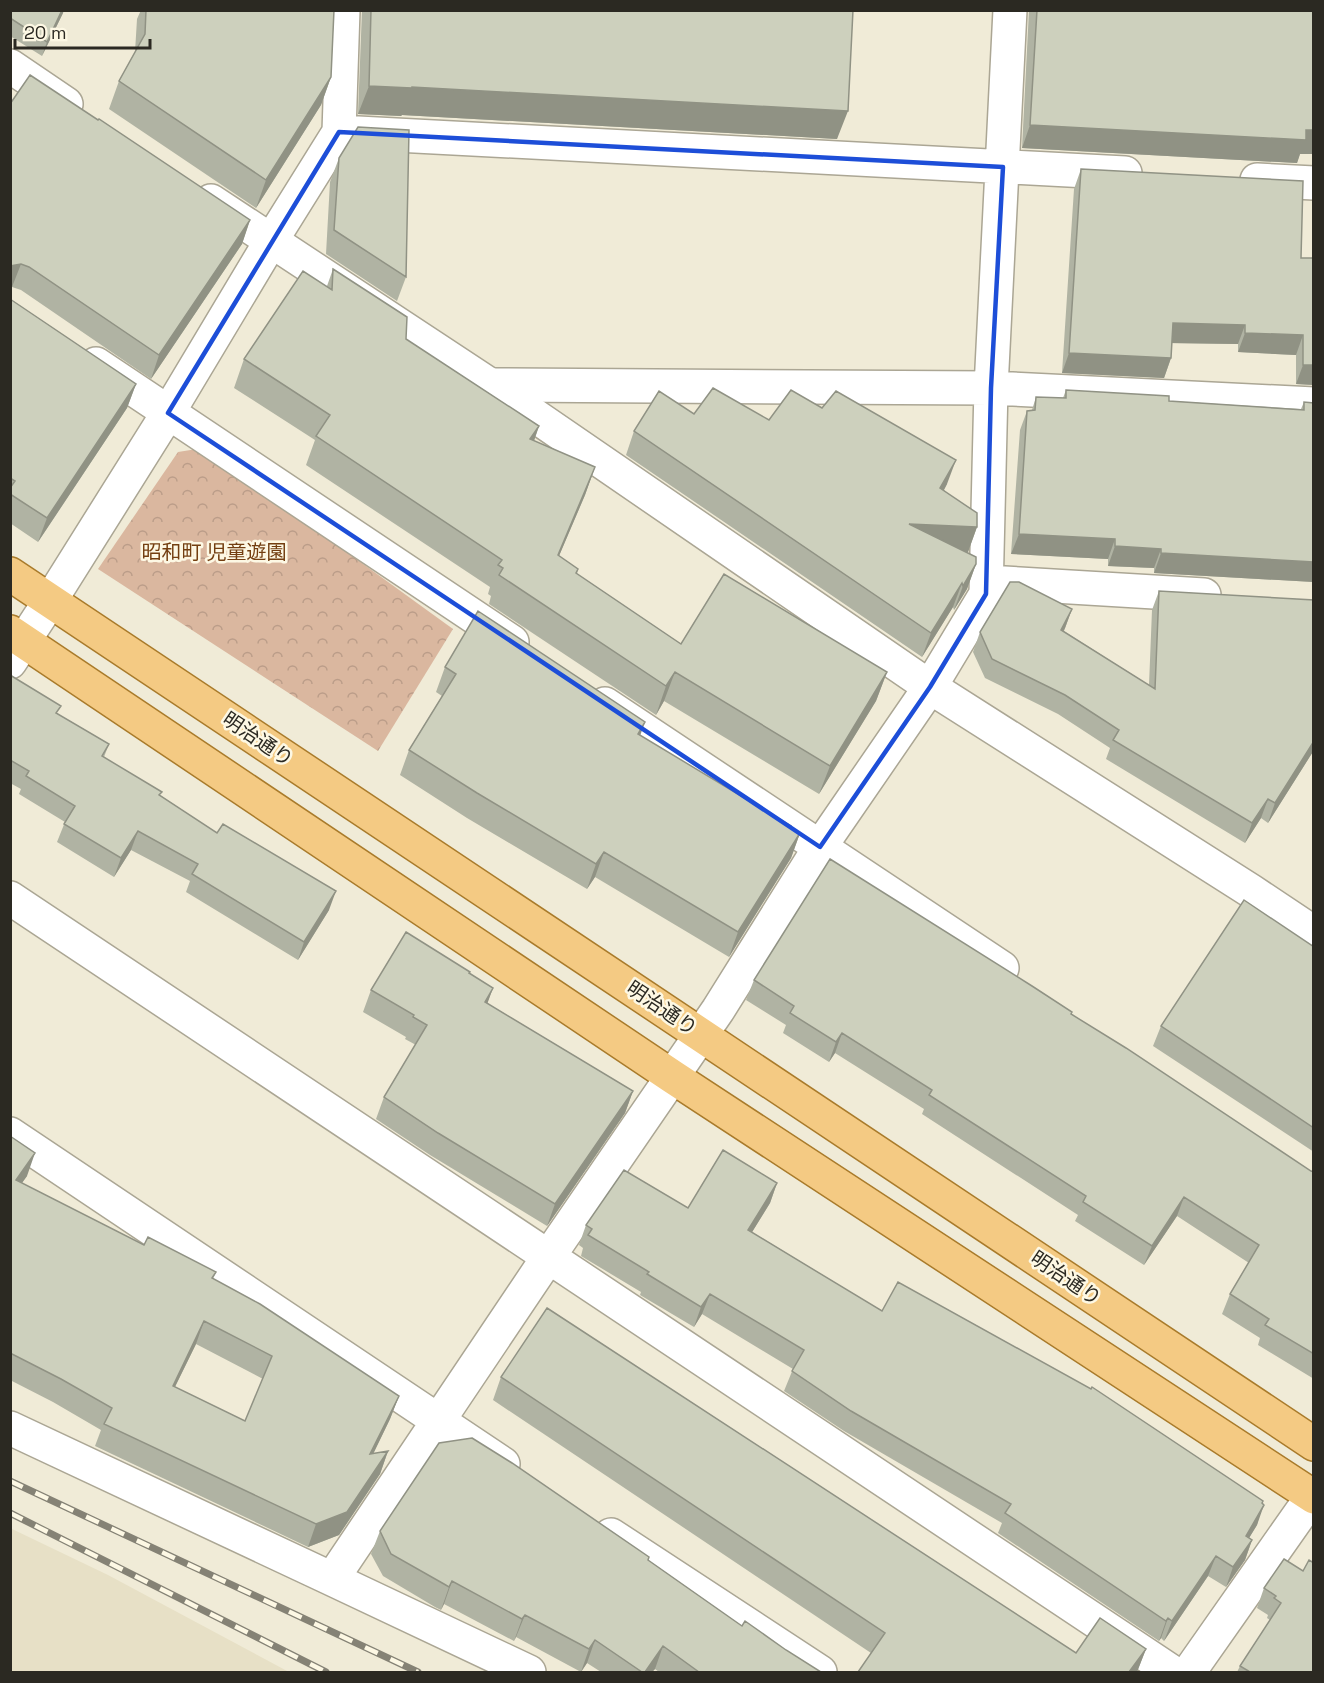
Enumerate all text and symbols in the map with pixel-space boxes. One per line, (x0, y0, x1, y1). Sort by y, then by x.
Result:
scale bar (15, 12, 150, 50)
text: 20 m (24, 21, 67, 44)
park label: 昭和町 児童遊園 (141, 539, 287, 565)
street label: 明治通り (218, 706, 298, 772)
street label: 明治通り (622, 975, 702, 1041)
street label: 明治通り (1026, 1245, 1106, 1311)

